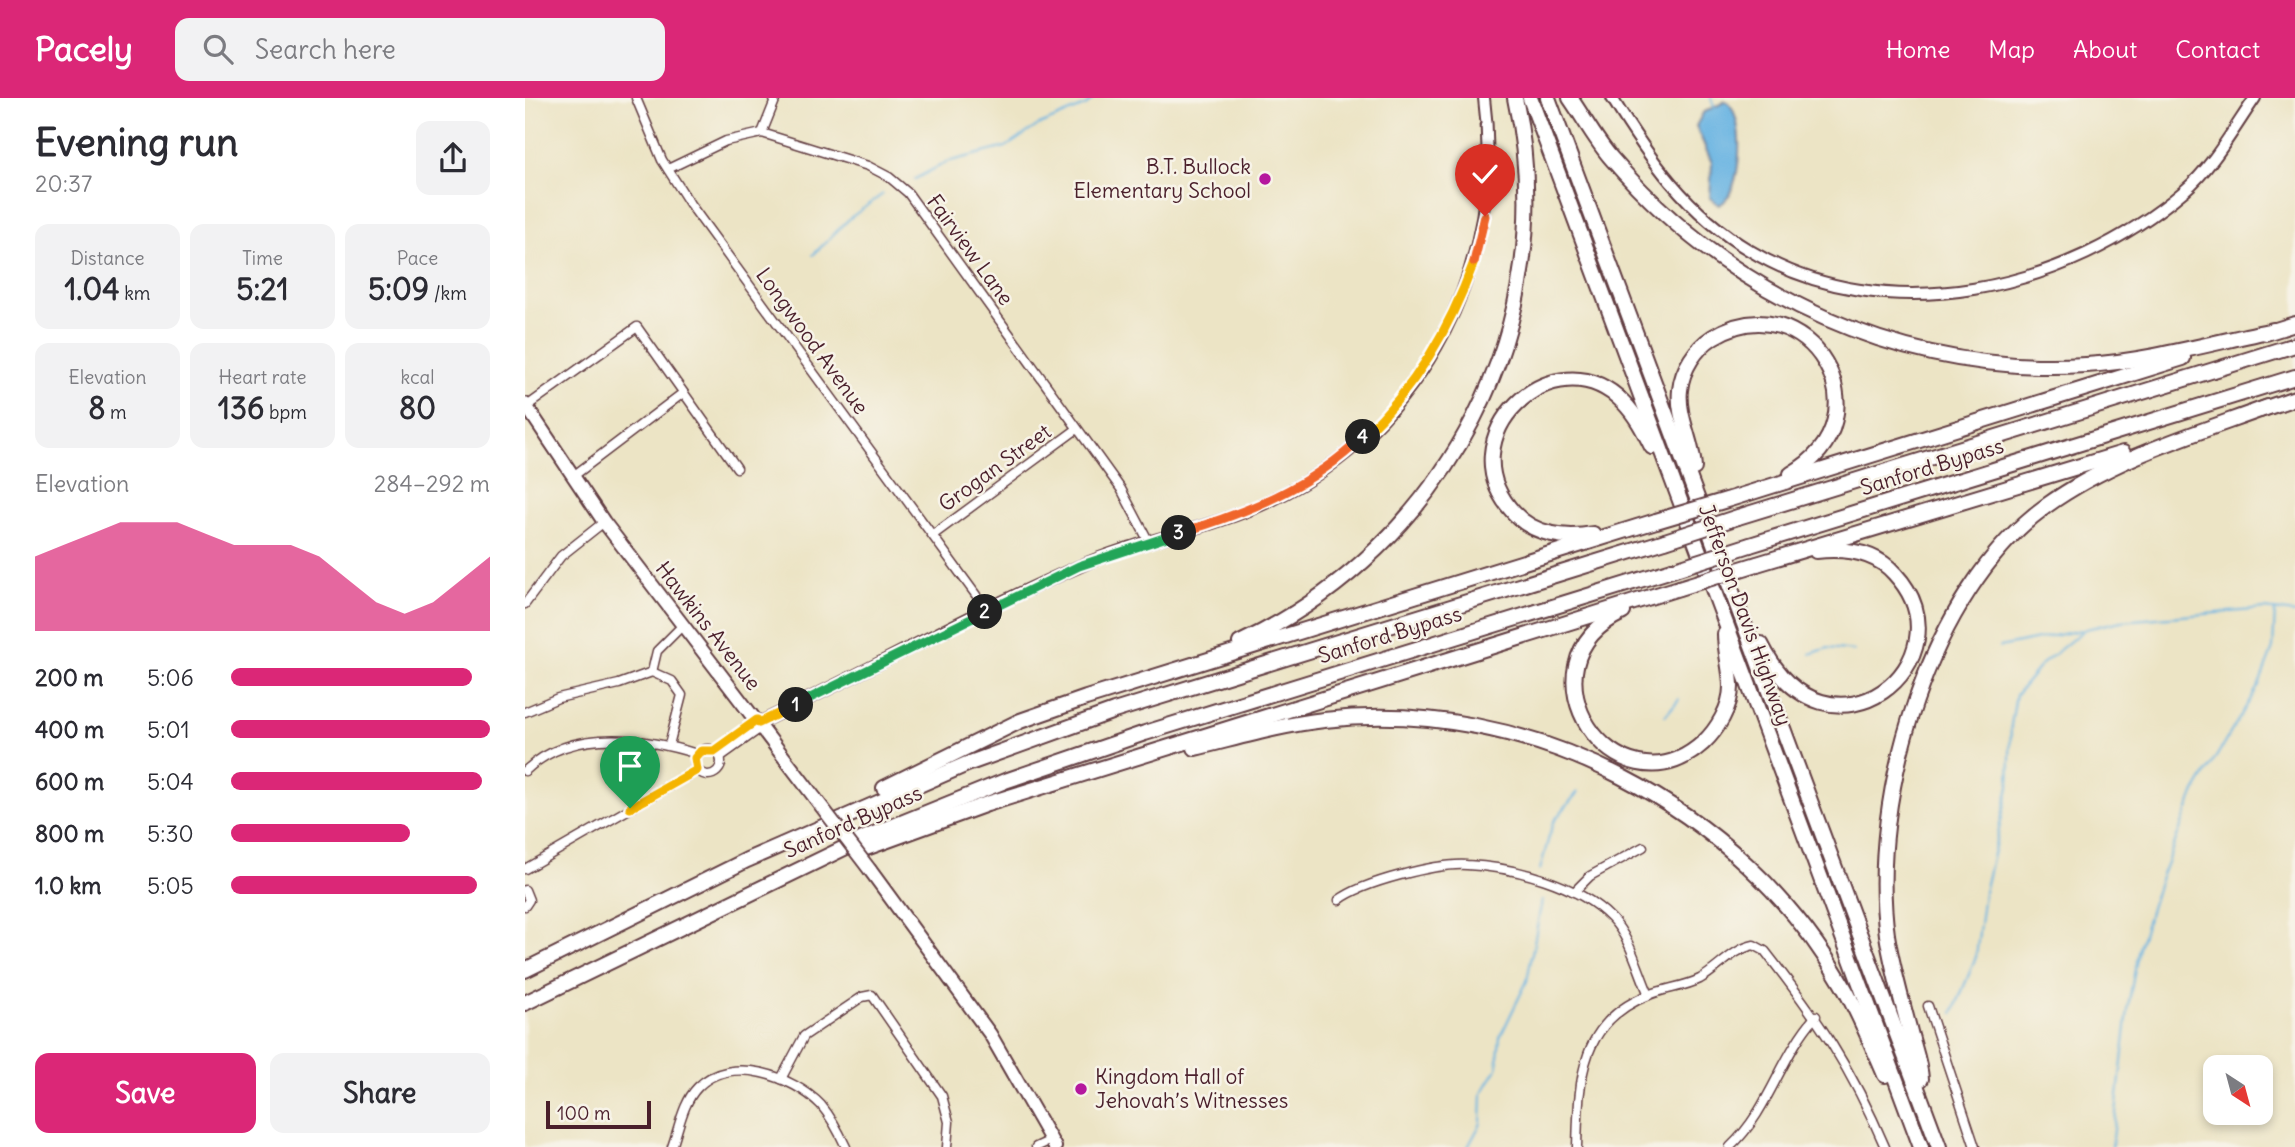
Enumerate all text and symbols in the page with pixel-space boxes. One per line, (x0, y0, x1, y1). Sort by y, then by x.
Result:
search box (175, 18, 665, 81)
text: Pacely (35, 28, 133, 70)
icon: search (199, 30, 237, 68)
text: Search here (255, 33, 396, 66)
text: Home (1886, 34, 1950, 64)
text: Map (1988, 34, 2035, 64)
text: About (2073, 34, 2137, 64)
text: Contact (2175, 34, 2260, 64)
text: Evening run (35, 119, 238, 166)
button: share (416, 121, 490, 195)
pin (1455, 144, 1515, 216)
place label: B.T. Bullock Elementary School (1074, 153, 1251, 204)
icon: check (1466, 155, 1504, 193)
text: 20:37 (35, 169, 92, 198)
marker: B.T. Bullock Elementary School (1257, 171, 1273, 187)
street label: Fairview Lane (921, 189, 1020, 310)
text: Distance (70, 246, 145, 270)
text: Time (242, 246, 283, 270)
text: Pace (397, 246, 438, 270)
street label: Longwood Avenue (750, 262, 875, 419)
text: 1.04 (64, 270, 120, 308)
text: 5:21 (236, 270, 289, 308)
text: 5:09 (368, 270, 429, 308)
text: km (120, 281, 151, 305)
text: /km (429, 281, 467, 305)
text: Elevation (69, 365, 146, 389)
text: Heart rate (218, 365, 307, 389)
text: kcal (400, 365, 435, 389)
text: 8 (88, 389, 106, 427)
text: 136 (218, 389, 264, 427)
text: 80 (399, 389, 436, 427)
text: m (106, 400, 127, 424)
text: bpm (264, 400, 307, 424)
street label: Grogan Street (933, 418, 1056, 517)
pin: 4 (1345, 420, 1381, 454)
text: 4 (1357, 424, 1368, 448)
street label: Sanford Bypass (1857, 432, 2007, 501)
text: Elevation (35, 469, 129, 498)
text: 284–292 m (374, 469, 490, 498)
street label: Jefferson Davis Highway (1693, 500, 1798, 729)
pin: 3 (1161, 516, 1197, 550)
text: 3 (1173, 520, 1184, 544)
street label: Hawkins Avenue (650, 556, 767, 696)
pin: 2 (967, 594, 1002, 630)
text: 2 (979, 599, 990, 623)
street label: Sanford Bypass (1315, 600, 1465, 669)
text: 200 m (35, 663, 104, 692)
text: 5:06 (147, 663, 194, 692)
pin: 1 (779, 688, 813, 722)
text: 1 (792, 692, 799, 716)
text: 400 m (35, 715, 104, 744)
text: 5:01 (147, 715, 190, 744)
pin (600, 736, 660, 808)
icon: arrive (611, 747, 649, 785)
text: 600 m (35, 767, 104, 796)
text: 5:04 (147, 767, 194, 796)
street label: Sanford Bypass (779, 779, 926, 864)
text: 800 m (35, 819, 104, 848)
text: 5:30 (147, 819, 194, 848)
text: 1.0 km (35, 871, 101, 900)
text: 5:05 (147, 871, 194, 900)
button: Save (35, 1053, 256, 1133)
button: Share (270, 1053, 490, 1133)
north arrow (2203, 1055, 2273, 1125)
map controls (2203, 1055, 2273, 1125)
place label: Kingdom Hall of Jehovah’s Witnesses (1095, 1063, 1288, 1114)
marker: Kingdom Hall of Jehovah’s Witnesses (1073, 1081, 1089, 1097)
scale bar (546, 1098, 651, 1130)
text: 100 m (557, 1101, 611, 1125)

